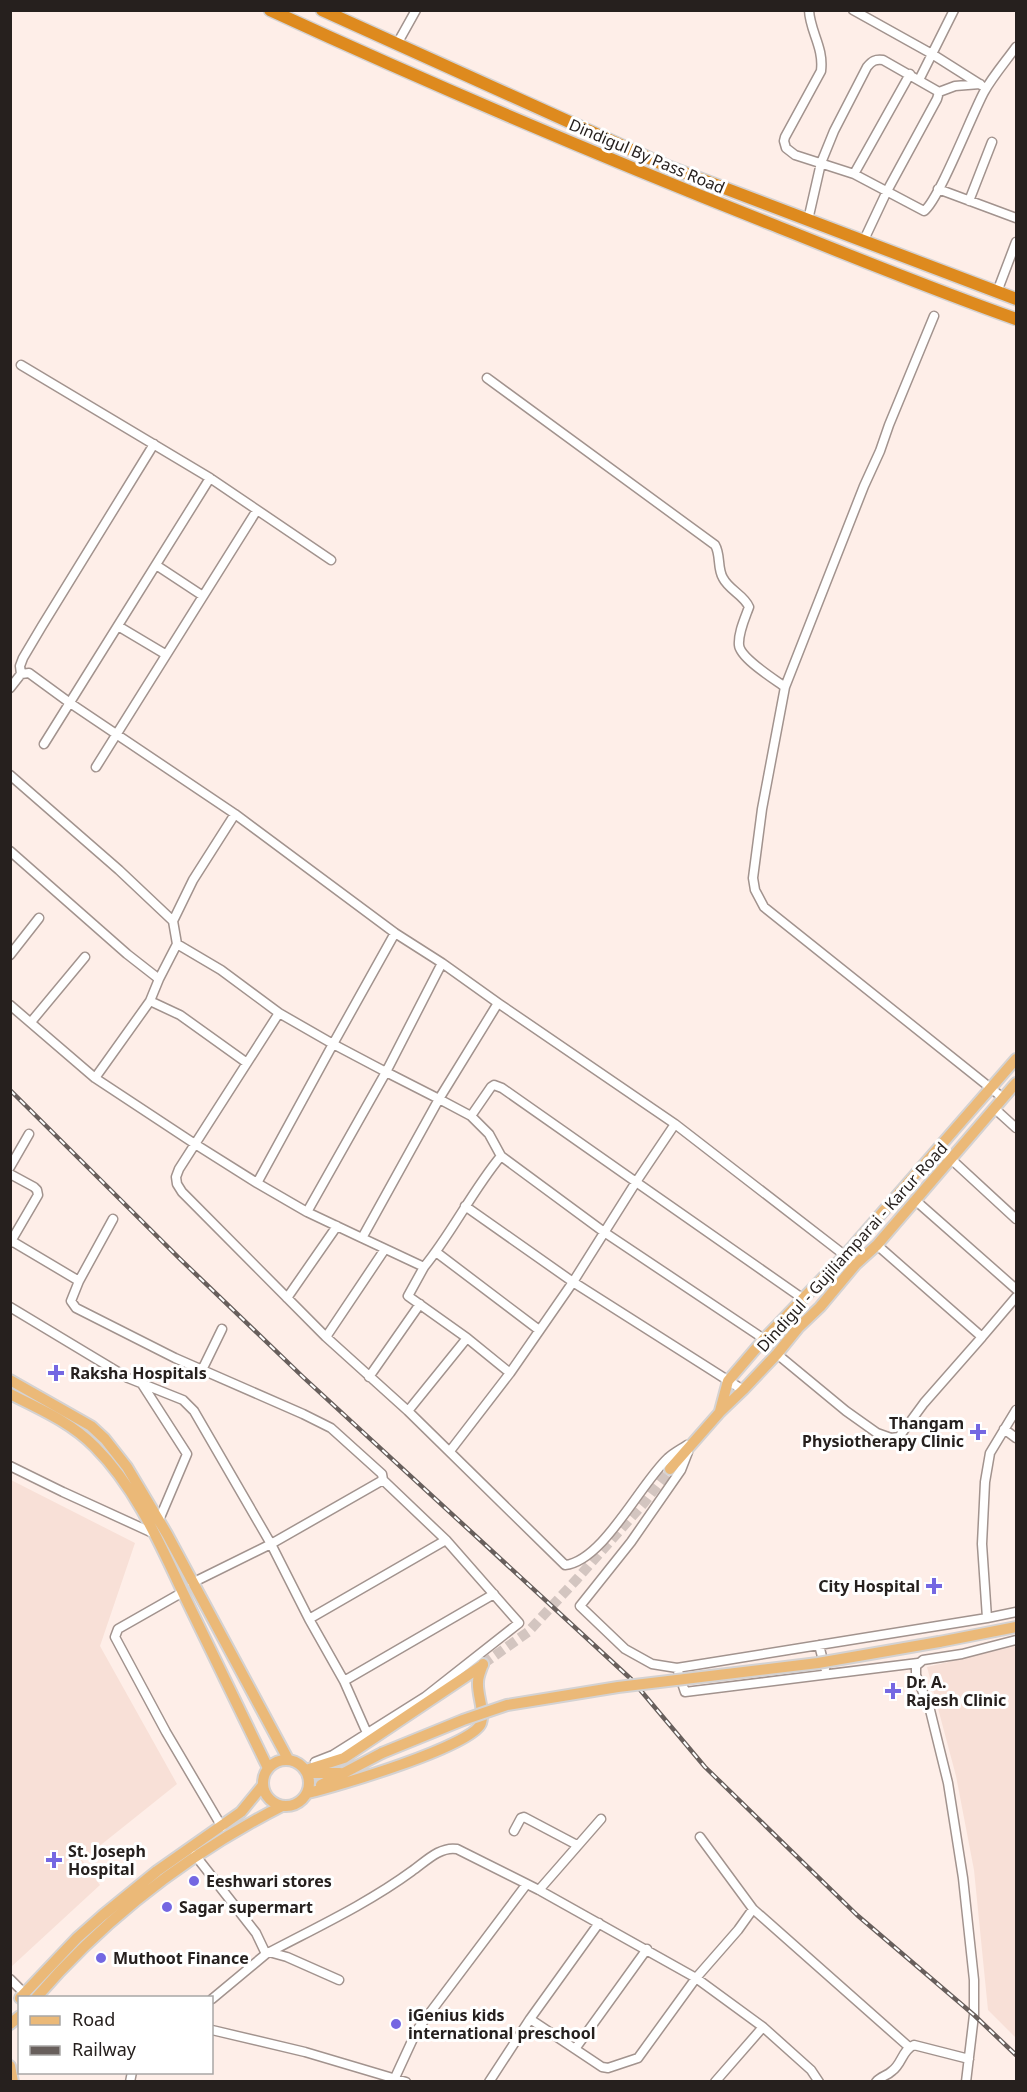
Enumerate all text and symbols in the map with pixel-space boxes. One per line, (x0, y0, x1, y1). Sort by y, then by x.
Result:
street label: Dindigul By Pass Road (566, 113, 728, 199)
street label: Dindigul - Gujiliamparai - Karur Road (752, 1137, 952, 1357)
place label: Raksha Hospitals (70, 1362, 207, 1384)
marker: Raksha Hospitals (47, 1364, 65, 1382)
place label: Thangam Physiotherapy Clinic (802, 1412, 964, 1452)
marker: Thangam Physiotherapy Clinic (969, 1423, 987, 1441)
place label: City Hospital (818, 1575, 920, 1597)
marker: City Hospital (925, 1577, 943, 1595)
place label: Dr. A. Rajesh Clinic (906, 1671, 1006, 1711)
marker: Dr. A. Rajesh Clinic (884, 1682, 902, 1700)
place label: St. Joseph Hospital (68, 1840, 146, 1880)
marker: St. Joseph Hospital (45, 1851, 63, 1869)
place label: Eeshwari stores (206, 1870, 332, 1892)
marker: Eeshwari stores (187, 1874, 201, 1888)
place label: Sagar supermart (179, 1896, 313, 1918)
marker: Sagar supermart (160, 1900, 174, 1914)
place label: Muthoot Finance (113, 1947, 249, 1969)
marker: Muthoot Finance (94, 1951, 108, 1965)
legend (18, 1996, 213, 2074)
place label: iGenius kids international preschool (408, 2004, 595, 2044)
text: Road (72, 2007, 115, 2031)
marker: iGenius kids international preschool (389, 2017, 403, 2031)
text: Railway (72, 2037, 137, 2061)

